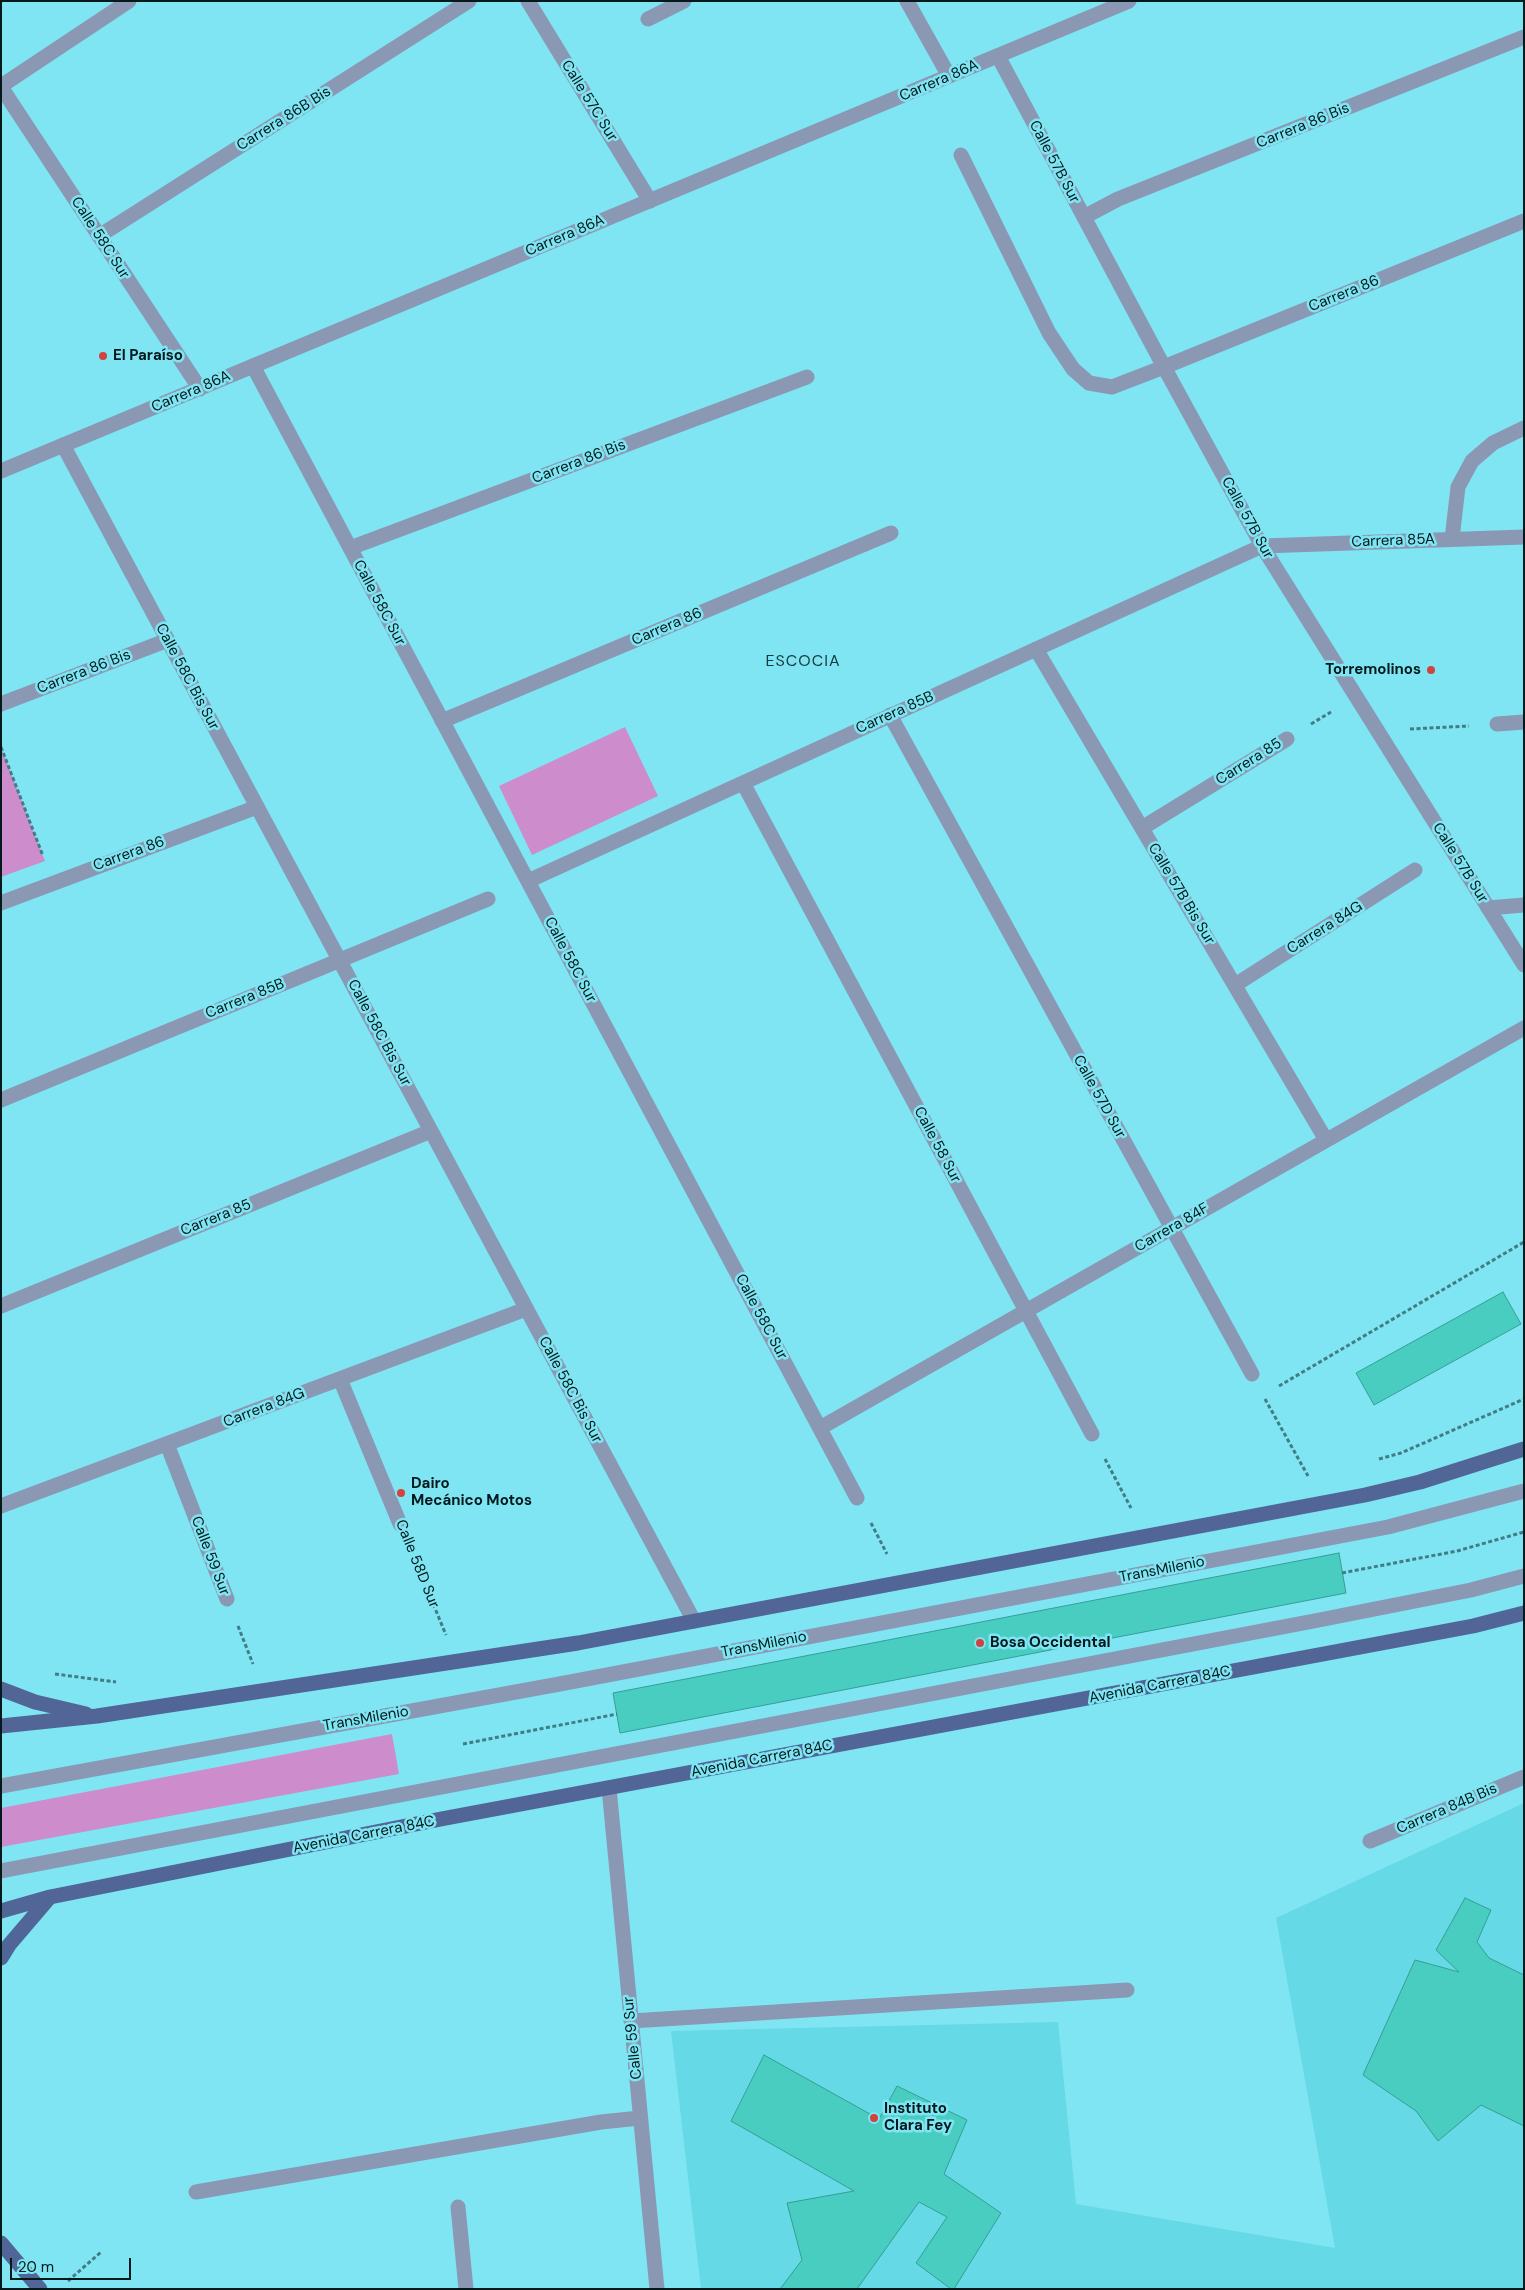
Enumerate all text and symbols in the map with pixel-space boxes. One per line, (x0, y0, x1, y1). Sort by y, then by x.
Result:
street label: Carrera 86A (897, 56, 981, 106)
street label: Calle 57C Sur (557, 57, 621, 145)
street label: Carrera 86B Bis (234, 83, 334, 155)
street label: Carrera 86 Bis (1254, 99, 1352, 153)
street label: Calle 57B Sur (1025, 118, 1083, 206)
street label: Calle 58C Sur (67, 194, 133, 282)
street label: Carrera 86A (523, 211, 607, 261)
street label: Carrera 86 (1306, 272, 1382, 316)
place label: El Paraíso (113, 347, 183, 365)
marker: El Paraíso (97, 350, 109, 362)
street label: Carrera 86A (149, 367, 233, 417)
street label: Carrera 86 Bis (530, 436, 628, 488)
street label: Calle 57B Sur (1217, 474, 1277, 562)
street label: Carrera 85A (1351, 531, 1435, 551)
street label: Calle 58C Sur (349, 557, 409, 649)
street label: Carrera 86 (629, 604, 705, 650)
street label: Calle 58C Bis Sur (151, 621, 223, 733)
street label: Carrera 86 Bis (35, 646, 133, 698)
district label: ESCOCIA (765, 652, 841, 672)
place label: Torremolinos (1325, 661, 1421, 679)
marker: Torremolinos (1425, 664, 1437, 676)
street label: Carrera 85B (853, 688, 937, 738)
street label: Carrera 85 (1213, 735, 1285, 789)
street label: Calle 57B Sur (1428, 820, 1492, 906)
street label: Carrera 86 (91, 833, 167, 875)
street label: Calle 57B Bis Sur (1144, 840, 1218, 948)
street label: Carrera 84G (1284, 898, 1366, 958)
street label: Calle 58C Sur (540, 914, 600, 1006)
street label: Carrera 85B (203, 975, 287, 1023)
street label: Calle 58C Bis Sur (343, 977, 415, 1089)
street label: Calle 57D Sur (1069, 1052, 1129, 1142)
street label: Calle 58 Sur (910, 1104, 964, 1186)
street label: Carrera 85 (178, 1196, 254, 1240)
street label: Carrera 84F (1132, 1200, 1212, 1256)
street label: Calle 58C Sur (731, 1271, 791, 1363)
street label: Calle 58C Bis Sur (534, 1334, 606, 1446)
street label: Carrera 84G (221, 1384, 307, 1432)
place label: Dairo Mecánico Motos (411, 1475, 532, 1510)
marker: Dairo Mecánico Motos (395, 1487, 407, 1499)
street label: Calle 59 Sur (187, 1514, 233, 1598)
street label: Calle 58D Sur (391, 1517, 443, 1611)
street label: TransMilenio (1118, 1553, 1206, 1587)
street label: TransMilenio (720, 1628, 808, 1662)
place label: Bosa Occidental (990, 1634, 1110, 1652)
marker: Bosa Occidental (974, 1637, 986, 1649)
street label: Avenida Carrera 84C (1088, 1662, 1232, 1708)
street label: TransMilenio (322, 1703, 410, 1735)
street label: Avenida Carrera 84C (690, 1736, 834, 1782)
street label: Carrera 84B Bis (1394, 1780, 1500, 1838)
street label: Avenida Carrera 84C (292, 1812, 436, 1858)
street label: Calle 59 Sur (620, 1996, 646, 2080)
place label: Instituto Clara Fey (884, 2100, 952, 2135)
marker: Instituto Clara Fey (868, 2112, 880, 2124)
scale bar (12, 2248, 134, 2280)
text: 20 m (18, 2257, 54, 2277)

